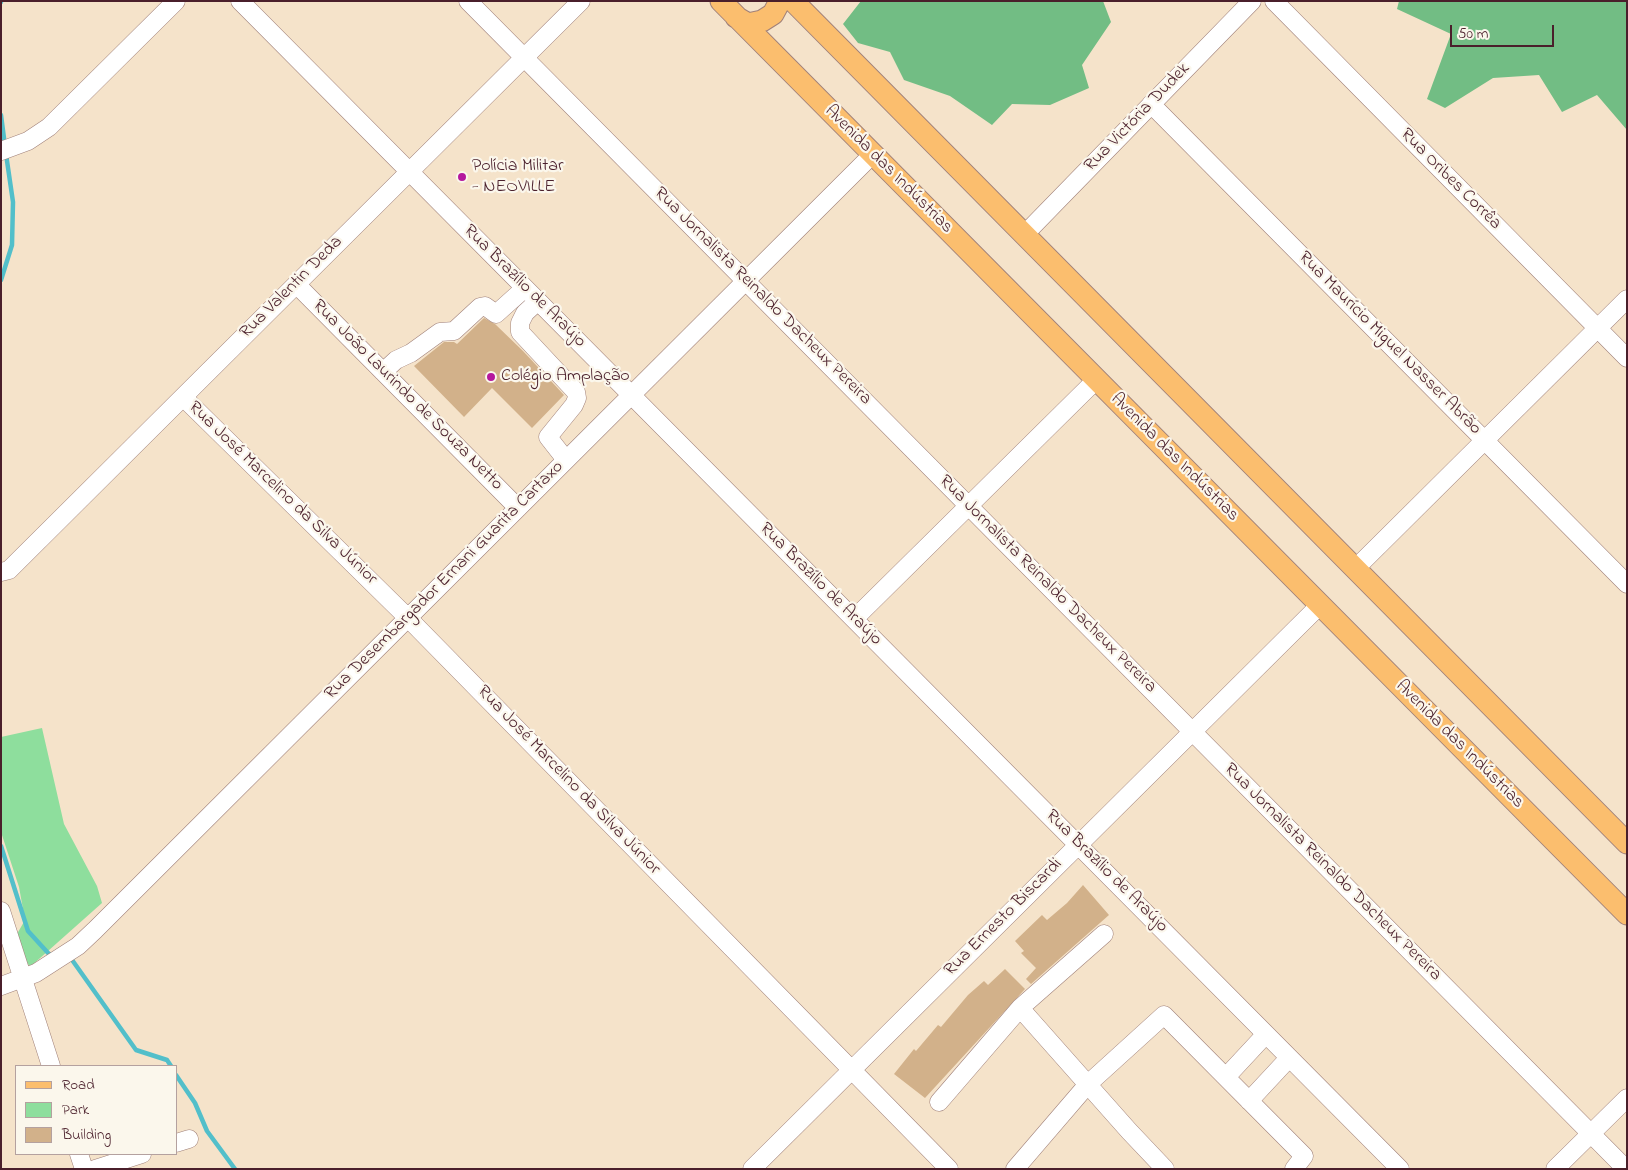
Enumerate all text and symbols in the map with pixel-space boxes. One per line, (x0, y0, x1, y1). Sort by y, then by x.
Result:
scale bar (1453, 15, 1557, 47)
text: 50 m (1458, 23, 1488, 45)
street label: Rua Victória Dudek (1081, 59, 1195, 177)
street label: Avenida das Indústrias (819, 101, 957, 239)
street label: Rua Oribes Corrêa (1395, 125, 1505, 235)
place label: Polícia Militar - NEOVILLE (472, 156, 564, 198)
marker: Polícia Militar - NEOVILLE (456, 171, 468, 183)
street label: Rua Jornalista Reinaldo Dacheux Pereira (649, 184, 875, 410)
street label: Rua Brazílio de Araújo (458, 221, 590, 353)
street label: Rua Valentin Deda (236, 232, 348, 344)
street label: Rua Maurício Miguel Nasser Abrão (1293, 248, 1485, 440)
street label: Rua João Laurindo de Souza Netto (307, 296, 507, 496)
place label: Colégio Amplação (501, 366, 630, 388)
marker: Colégio Amplação (485, 371, 497, 383)
street label: Avenida das Indústrias (1105, 389, 1243, 527)
street label: Rua José Marcelino da Silva Júnior (183, 398, 381, 590)
street label: Rua Desembargador Ernani Guarita Cartaxo (321, 457, 569, 705)
street label: Rua Jornalista Reinaldo Dacheux Pereira (934, 472, 1160, 698)
street label: Rua Brazílio de Araújo (754, 519, 886, 651)
street label: Avenida das Indústrias (1390, 676, 1528, 814)
street label: Rua José Marcelino da Silva Júnior (472, 682, 664, 880)
street label: Rua Jornalista Reinaldo Dacheux Pereira (1219, 760, 1445, 986)
street label: Rua Brazílio de Araújo (1040, 806, 1172, 938)
street label: Rua Ernesto Biscardi (940, 854, 1068, 982)
legend (15, 1065, 178, 1155)
text: Road (62, 1074, 95, 1096)
text: Park (62, 1099, 89, 1121)
text: Building (62, 1124, 111, 1146)

